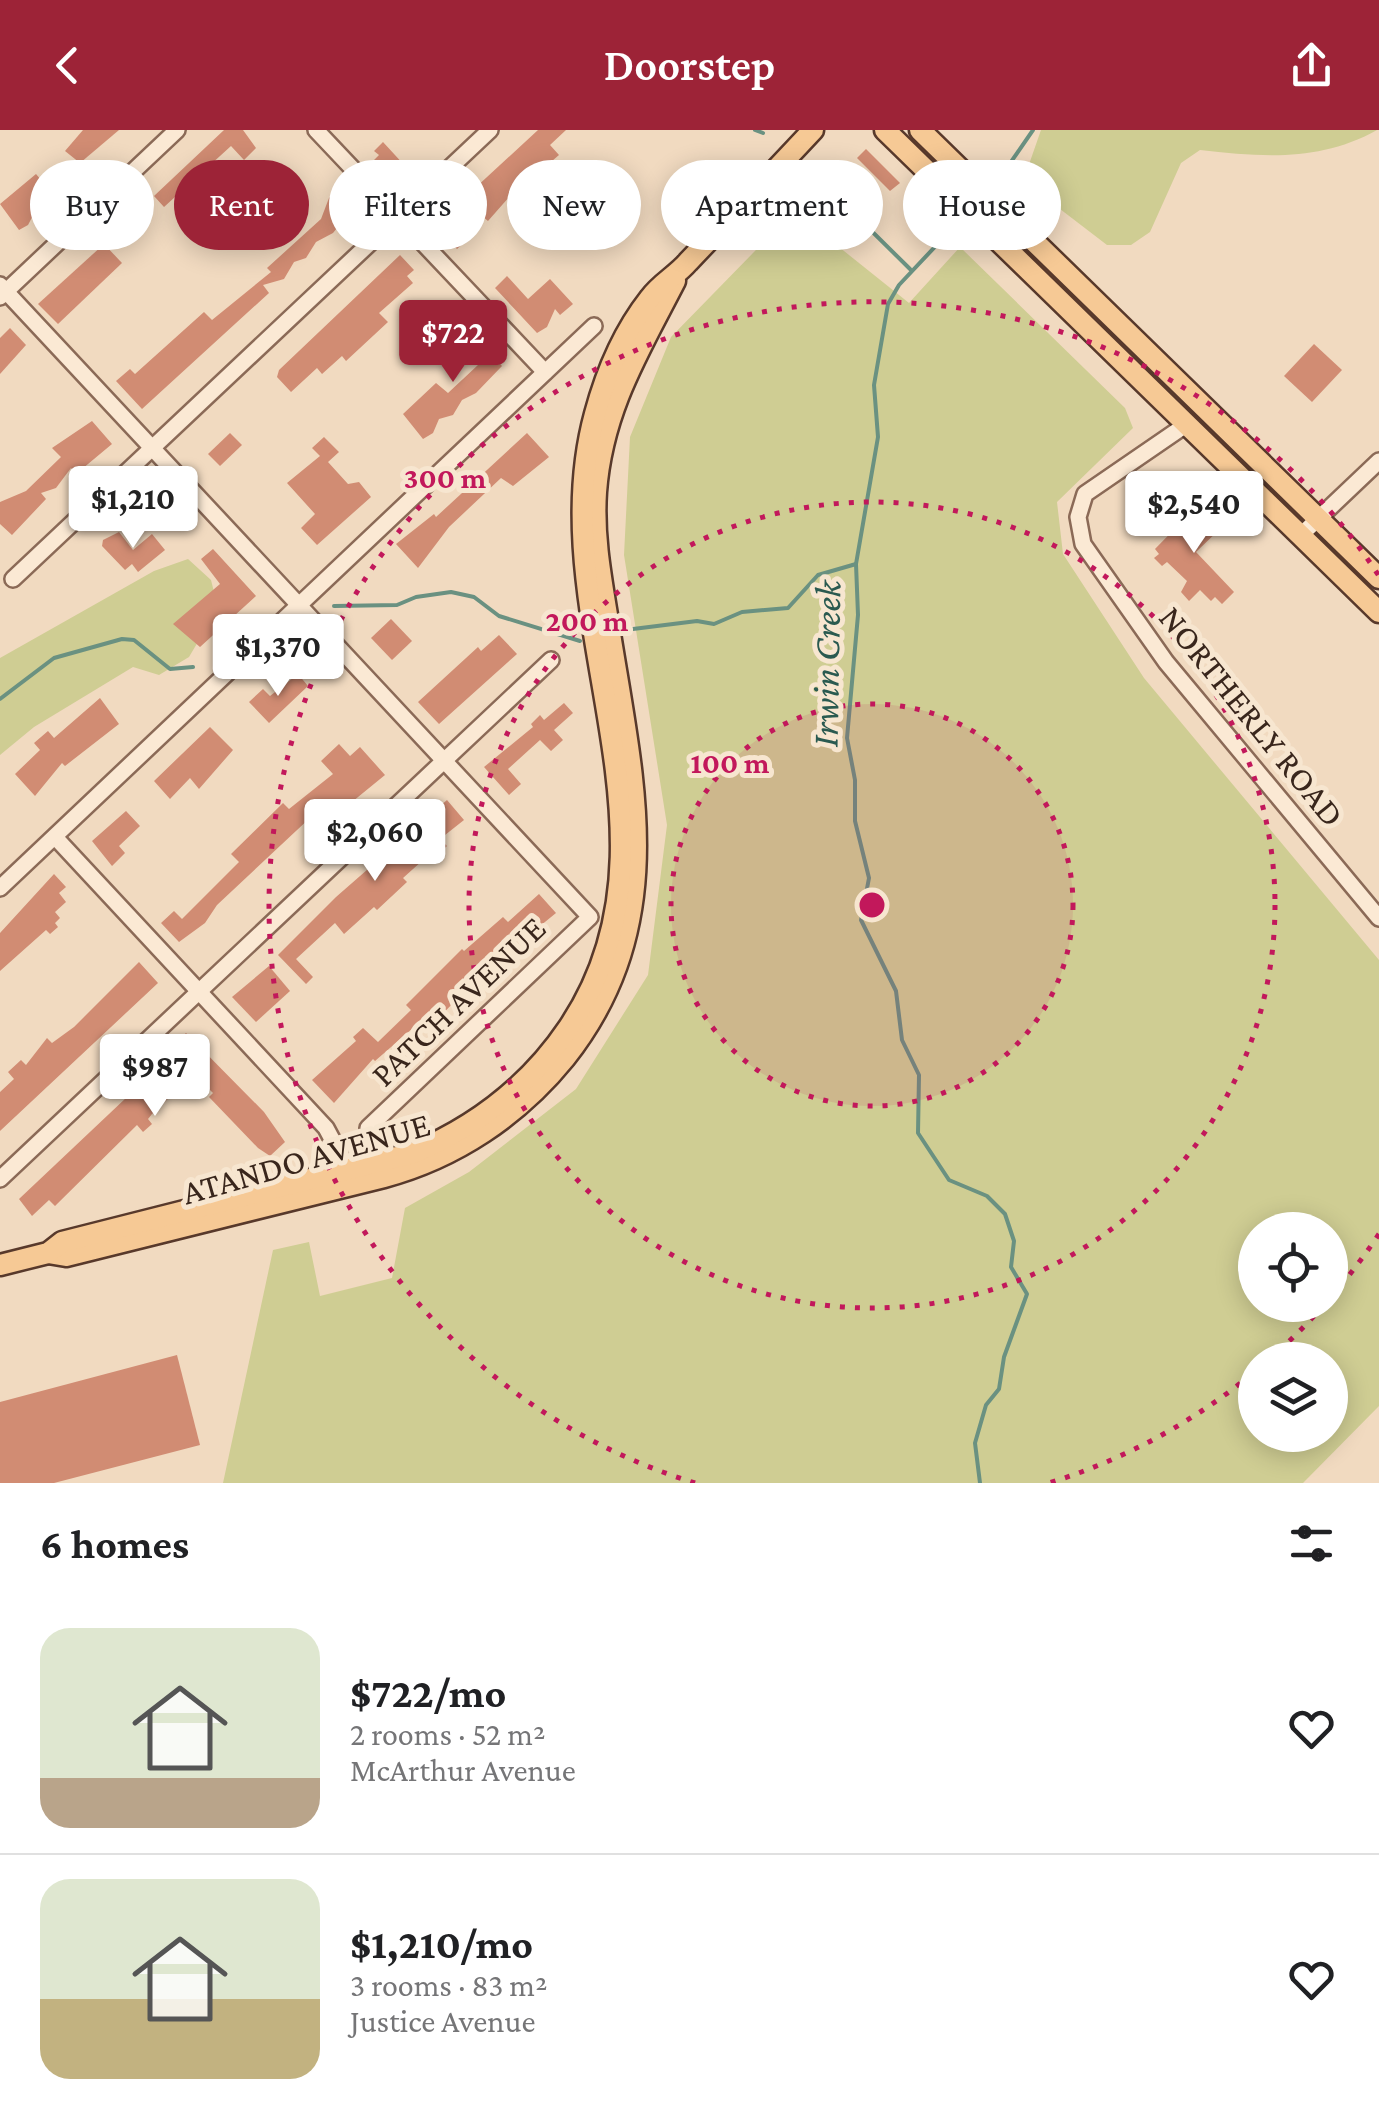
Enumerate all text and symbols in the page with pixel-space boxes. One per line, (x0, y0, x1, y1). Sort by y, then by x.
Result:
icon: back (40, 38, 95, 93)
icon: share (1284, 38, 1339, 93)
text: Doorstep (604, 40, 775, 90)
chip: Buy (30, 160, 154, 250)
chip: Rent (174, 160, 309, 250)
chip: Filters (329, 160, 487, 250)
chip: New (507, 160, 641, 250)
chip: Apartment (661, 160, 883, 250)
chip: House (903, 160, 1061, 250)
pin: $722 (394, 300, 512, 385)
text: $722 (421, 314, 485, 350)
text: 300 m (404, 461, 487, 494)
pin: $1,210 (52, 466, 214, 551)
pin: $2,540 (1113, 471, 1275, 556)
text: $1,210 (91, 480, 175, 516)
text: $2,540 (1147, 485, 1241, 521)
water label: Irwin Creek (804, 579, 848, 748)
street label: NORTHERLY ROAD (1151, 598, 1352, 834)
text: 200 m (546, 604, 629, 637)
pin: $1,370 (197, 614, 359, 699)
text: $1,370 (235, 628, 321, 664)
text: 100 m (691, 746, 770, 779)
pin: $2,060 (294, 799, 456, 884)
text: $2,060 (326, 813, 424, 849)
centre of rings (854, 887, 890, 923)
street label: PATCH AVENUE (363, 909, 554, 1094)
pin: $987 (96, 1034, 214, 1119)
text: $987 (122, 1048, 188, 1084)
street label: ATANDO AVENUE (178, 1104, 434, 1212)
map controls (1238, 1212, 1348, 1452)
button: locate (1238, 1212, 1348, 1322)
button: layers (1238, 1342, 1348, 1452)
icon: filters (1284, 1516, 1339, 1571)
text: 6 homes (40, 1520, 189, 1567)
icon: home (120, 1668, 240, 1788)
text: $722/mo (350, 1669, 506, 1716)
icon: heart (1284, 1701, 1339, 1756)
text: 2 rooms · 52 m² (350, 1716, 545, 1752)
text: McArthur Avenue (350, 1752, 576, 1788)
icon: home (120, 1919, 240, 2039)
text: $1,210/mo (350, 1920, 533, 1967)
icon: heart (1284, 1952, 1339, 2007)
text: 3 rooms · 83 m² (350, 1967, 548, 2003)
text: Justice Avenue (350, 2003, 536, 2039)

